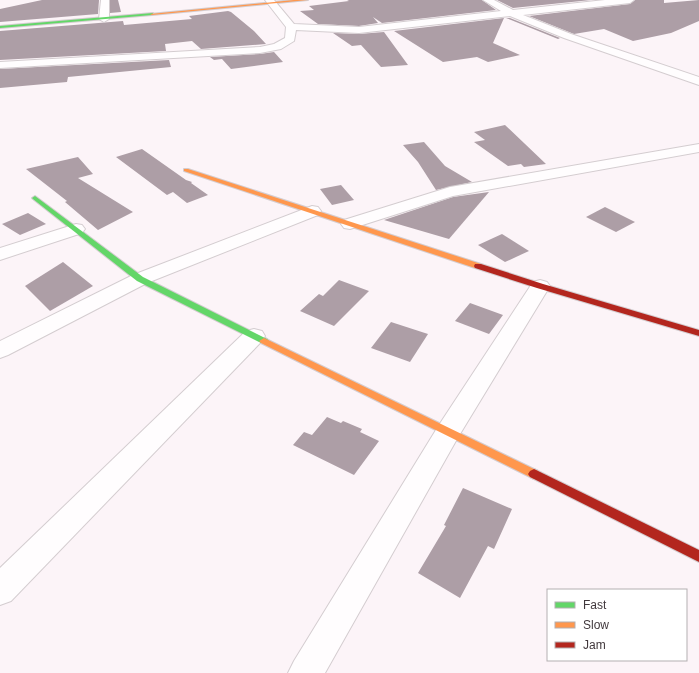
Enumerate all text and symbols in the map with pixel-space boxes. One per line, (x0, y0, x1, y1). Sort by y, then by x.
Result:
legend (547, 589, 687, 661)
text: Fast (583, 598, 607, 612)
text: Slow (583, 618, 609, 632)
text: Jam (583, 638, 606, 652)

